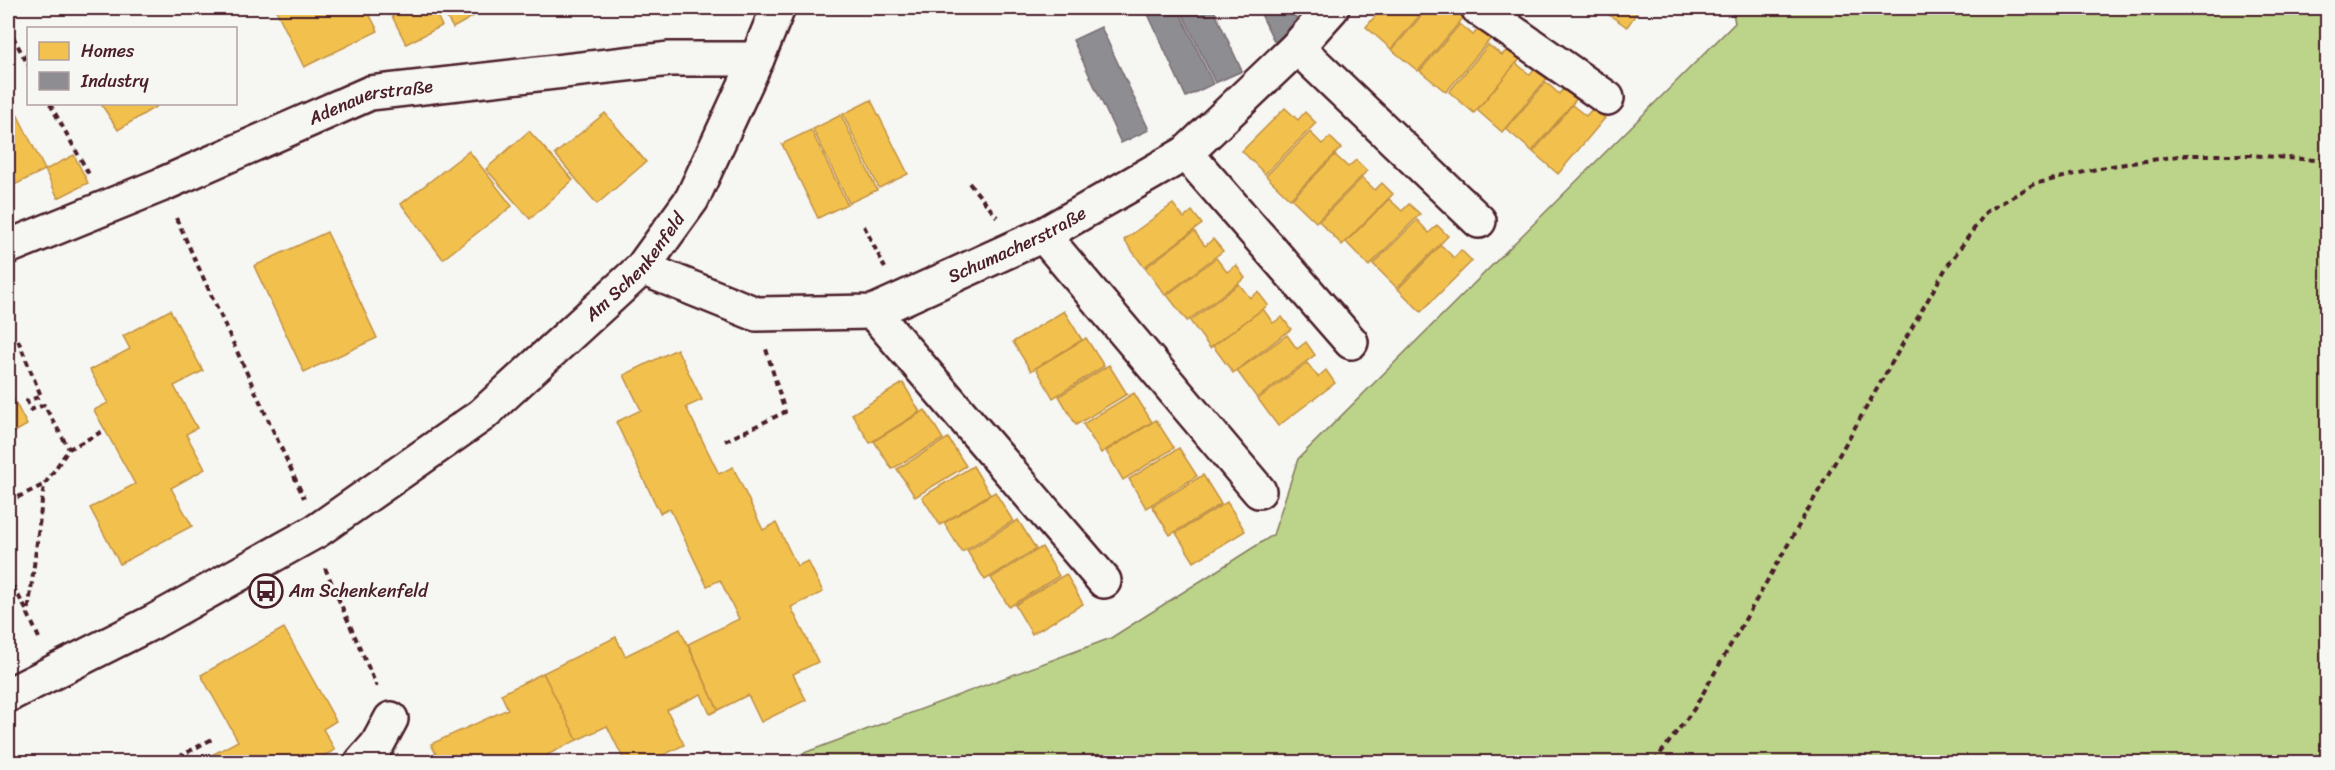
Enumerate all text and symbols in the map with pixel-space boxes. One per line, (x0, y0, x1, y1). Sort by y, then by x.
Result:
legend (27, 27, 237, 105)
text: Homes (81, 35, 135, 67)
text: Industry (80, 65, 150, 97)
street label: Adenauerstraße (302, 70, 435, 135)
street label: Schumacherstraße (942, 197, 1093, 292)
street label: Am Schenkenfeld (576, 204, 694, 330)
bus stop icon: Am Schenkenfeld (248, 573, 284, 609)
place label: Am Schenkenfeld (288, 575, 429, 607)

